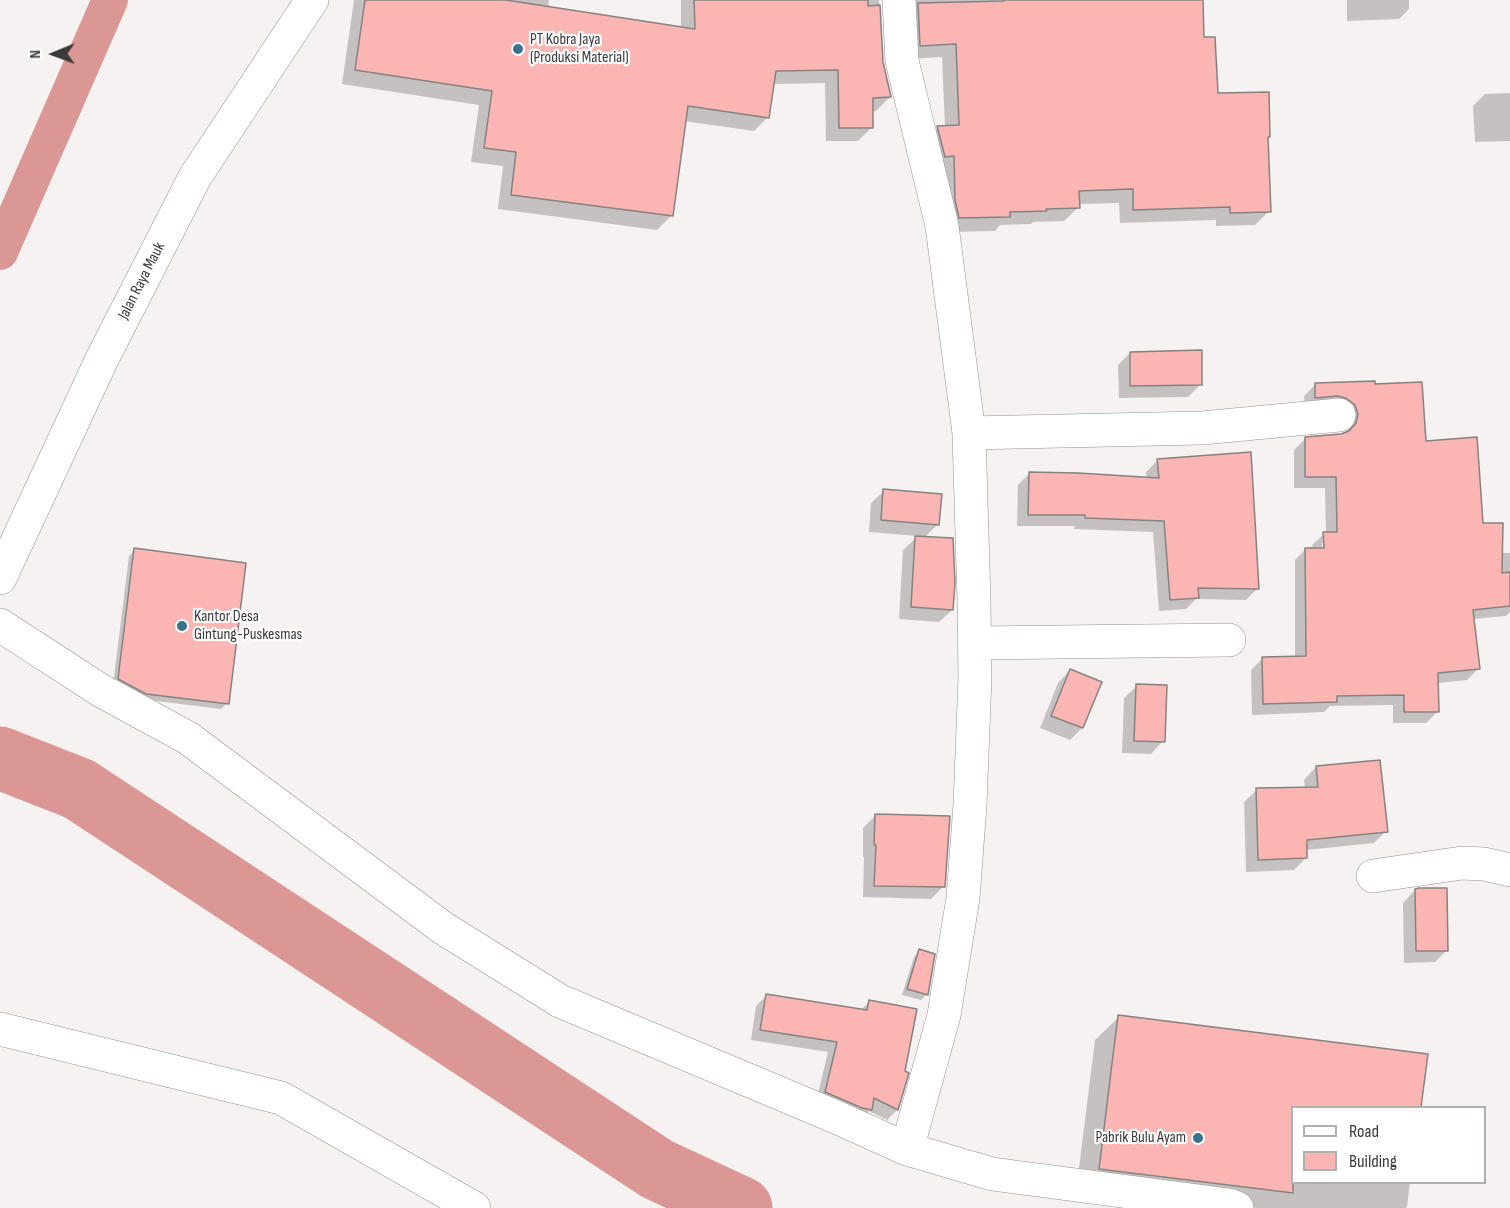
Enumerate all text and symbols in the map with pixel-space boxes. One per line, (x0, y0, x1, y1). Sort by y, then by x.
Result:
north arrow (24, 24, 84, 84)
place label: PT Kobra Jaya (Produksi Material) (530, 30, 629, 68)
marker: PT Kobra Jaya (Produksi Material) (511, 42, 525, 56)
text: N (26, 50, 45, 59)
street label: Jalan Raya Mauk (114, 239, 170, 323)
place label: Kantor Desa Gintung-Puskesmas (194, 607, 302, 645)
marker: Kantor Desa Gintung-Puskesmas (175, 619, 189, 633)
legend (1291, 1106, 1486, 1184)
text: Road (1349, 1121, 1379, 1142)
place label: Pabrik Bulu Ayam (1095, 1128, 1186, 1148)
marker: Pabrik Bulu Ayam (1191, 1131, 1205, 1145)
text: Building (1349, 1151, 1397, 1172)

